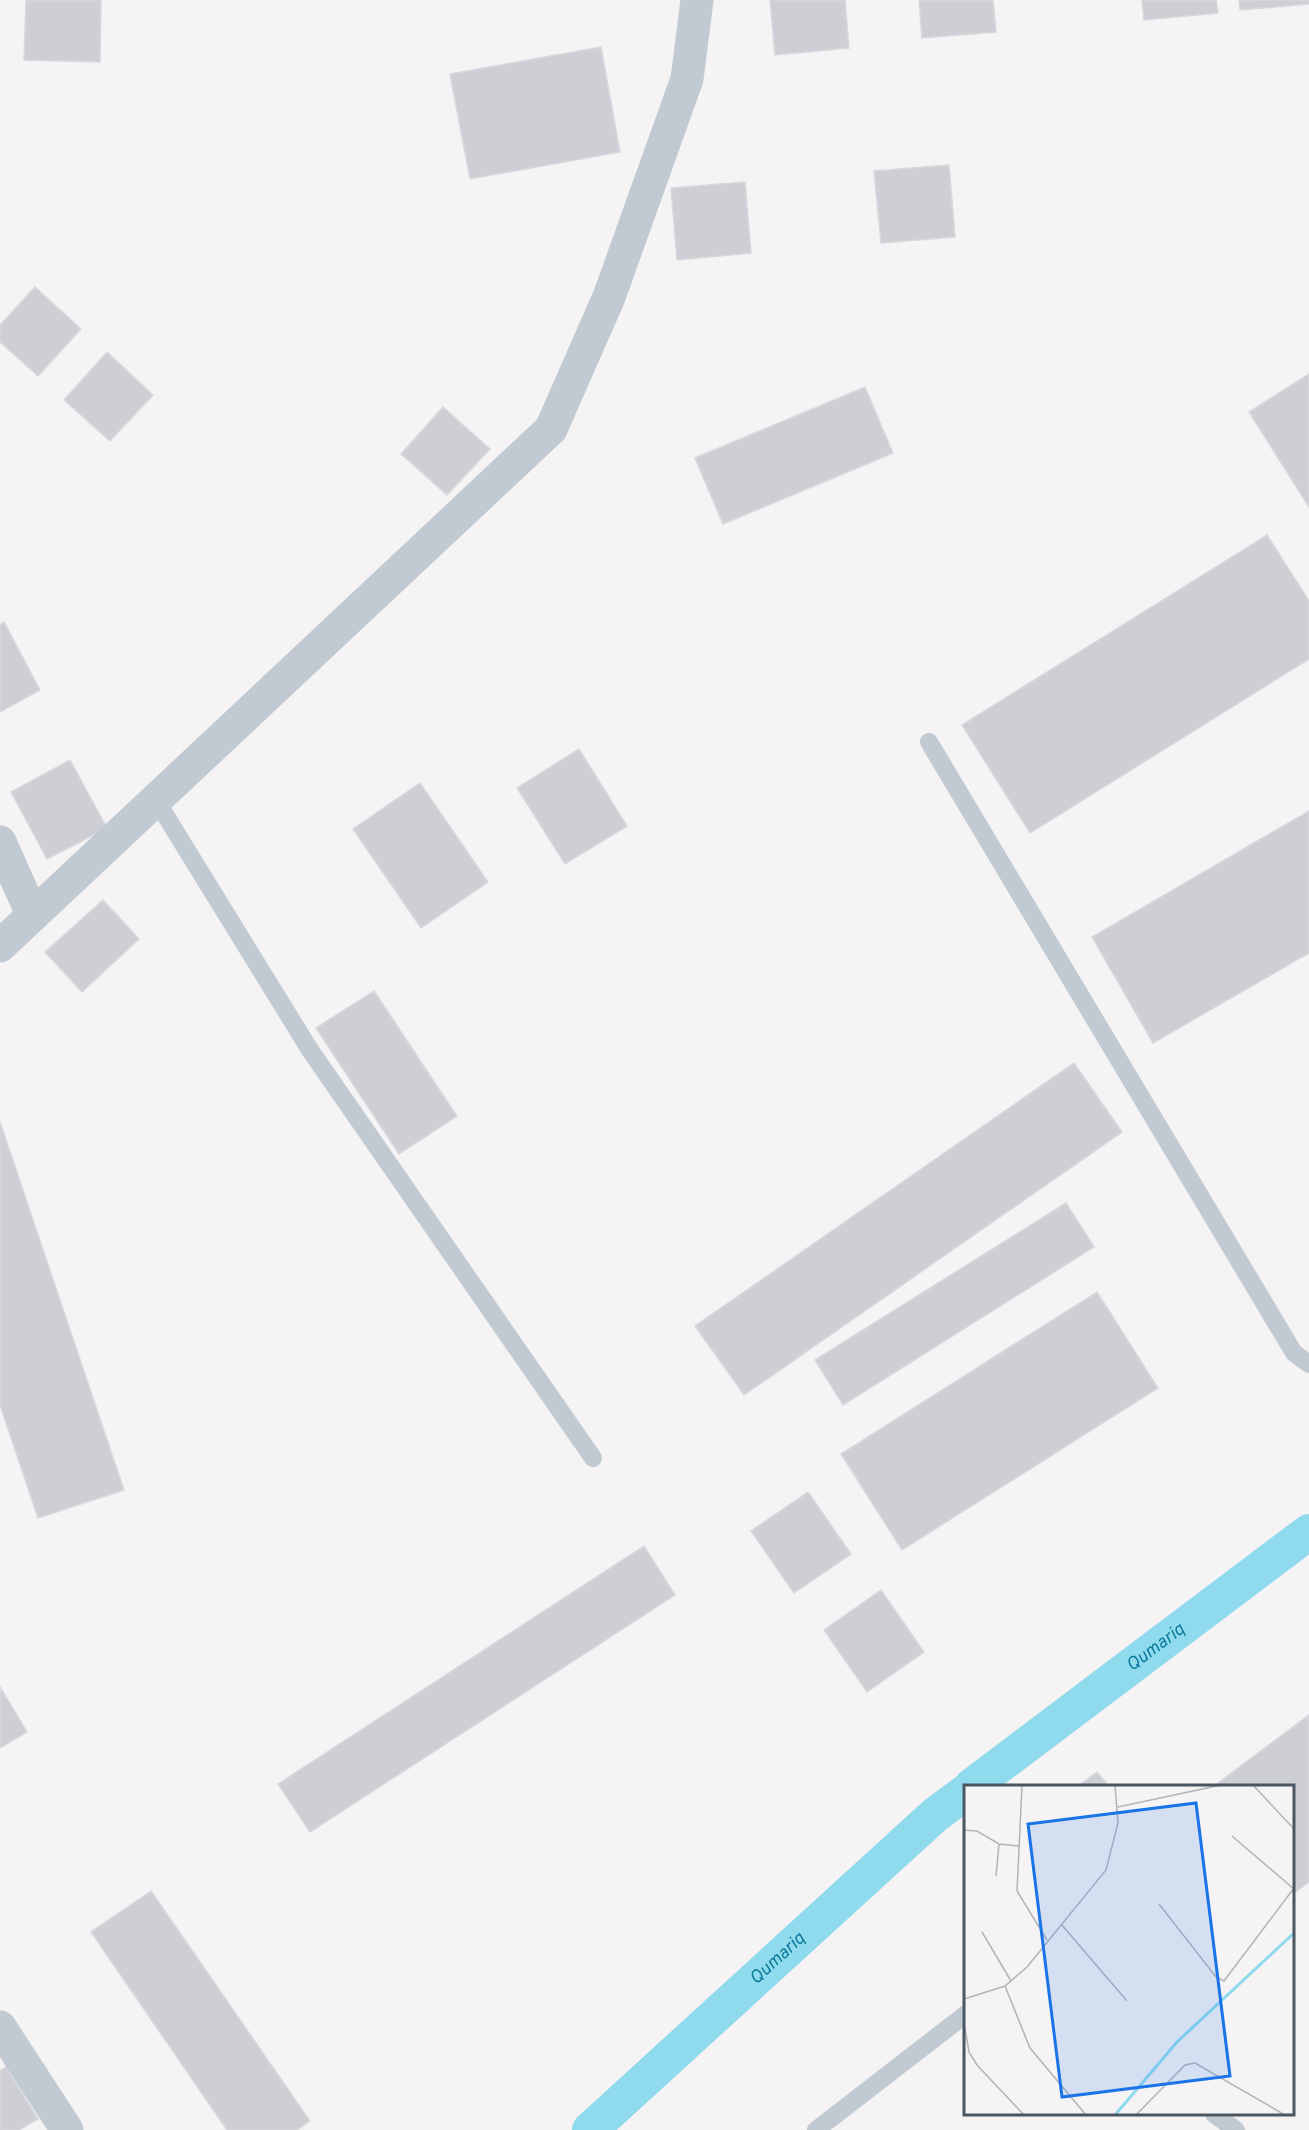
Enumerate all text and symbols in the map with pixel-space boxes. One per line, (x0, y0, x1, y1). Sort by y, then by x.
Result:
water label: Qumariq (1122, 1618, 1190, 1677)
inset map (964, 1785, 1294, 2115)
water label: Qumariq (745, 1927, 810, 1990)

